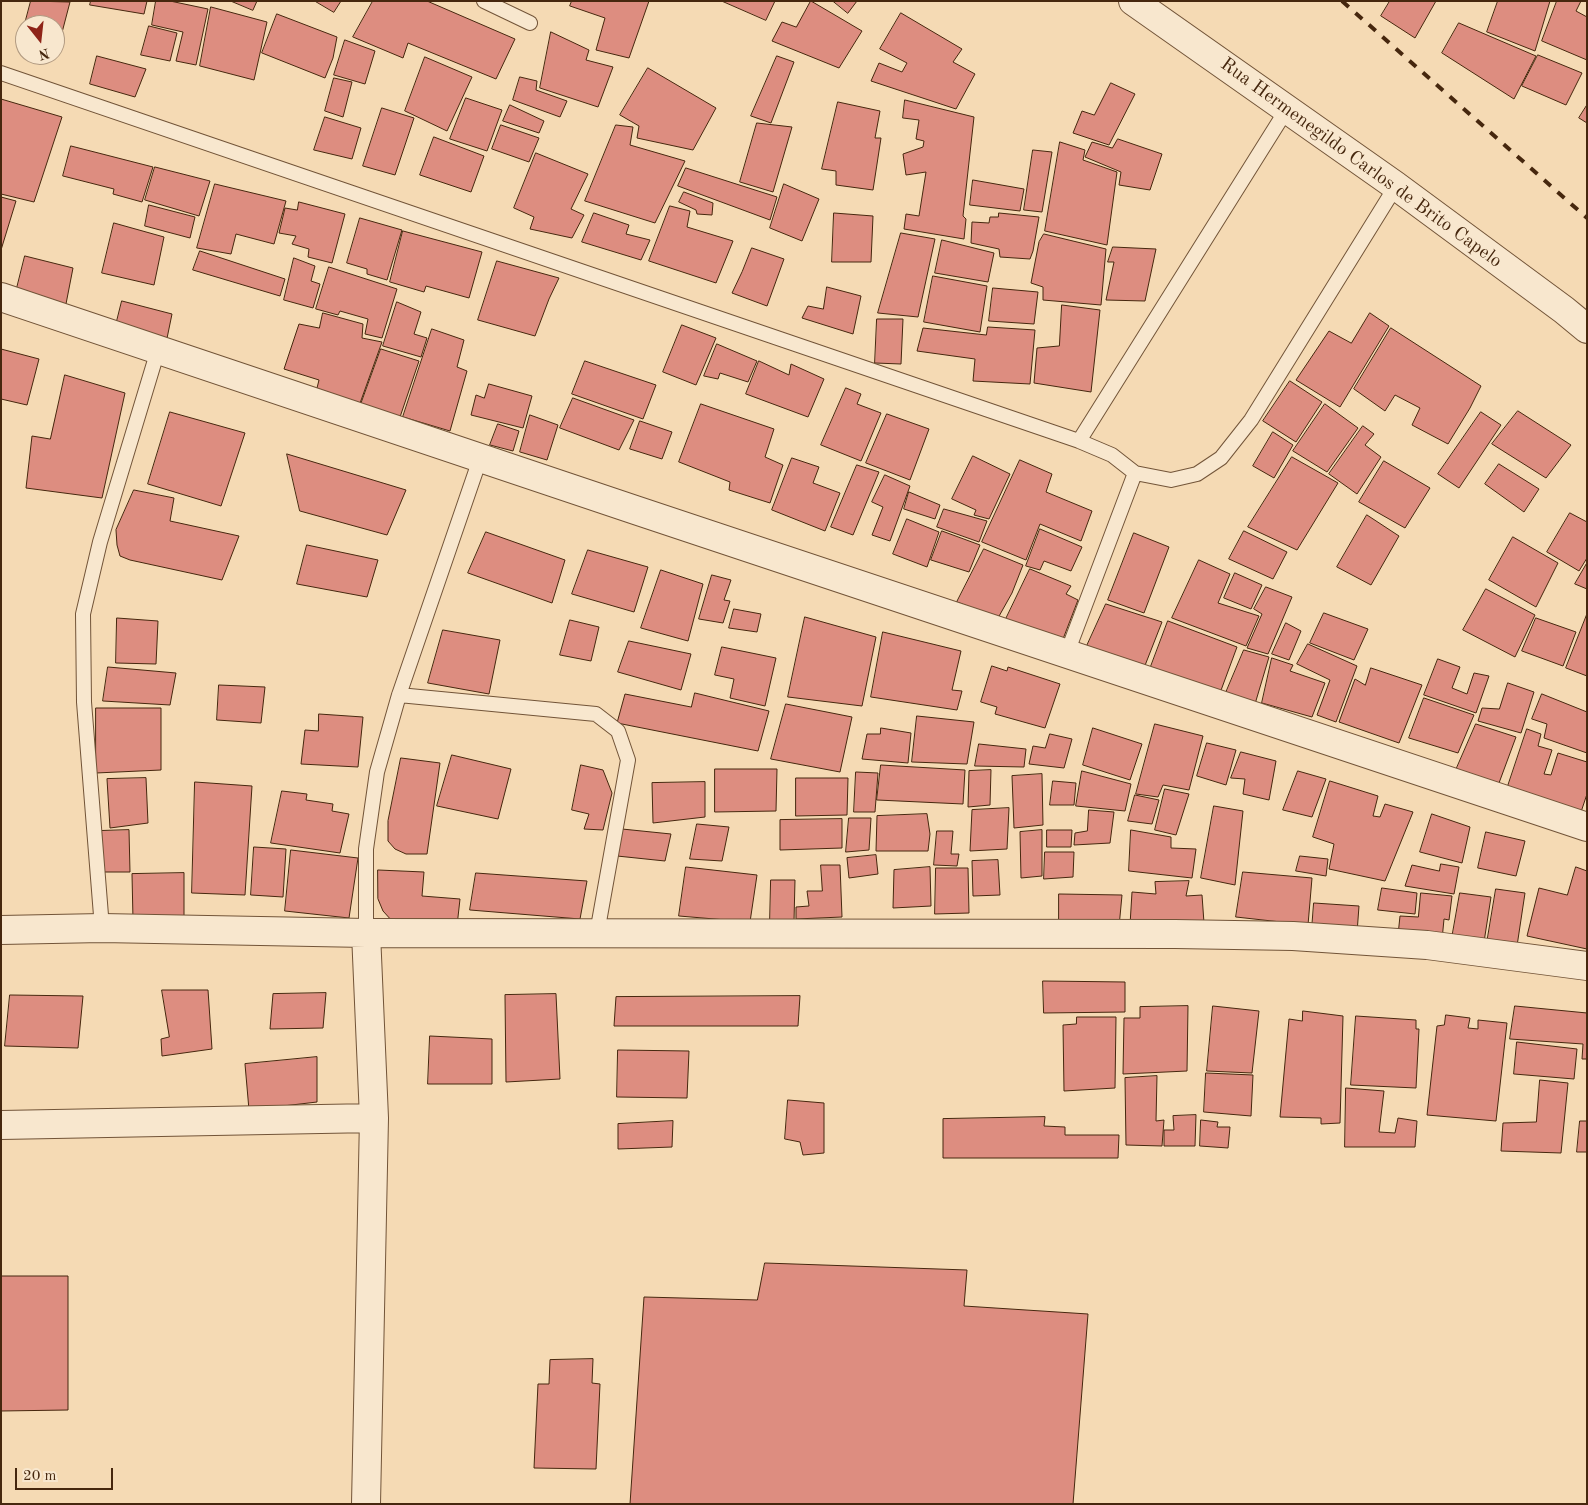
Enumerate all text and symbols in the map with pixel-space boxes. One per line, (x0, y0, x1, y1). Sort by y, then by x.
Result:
north arrow (15, 15, 65, 65)
text: N (37, 45, 51, 62)
street label: Rua Hermenegildo Carlos de Brito Capelo (1216, 53, 1506, 273)
scale bar (18, 1458, 115, 1490)
text: 20 m (23, 1469, 57, 1484)

